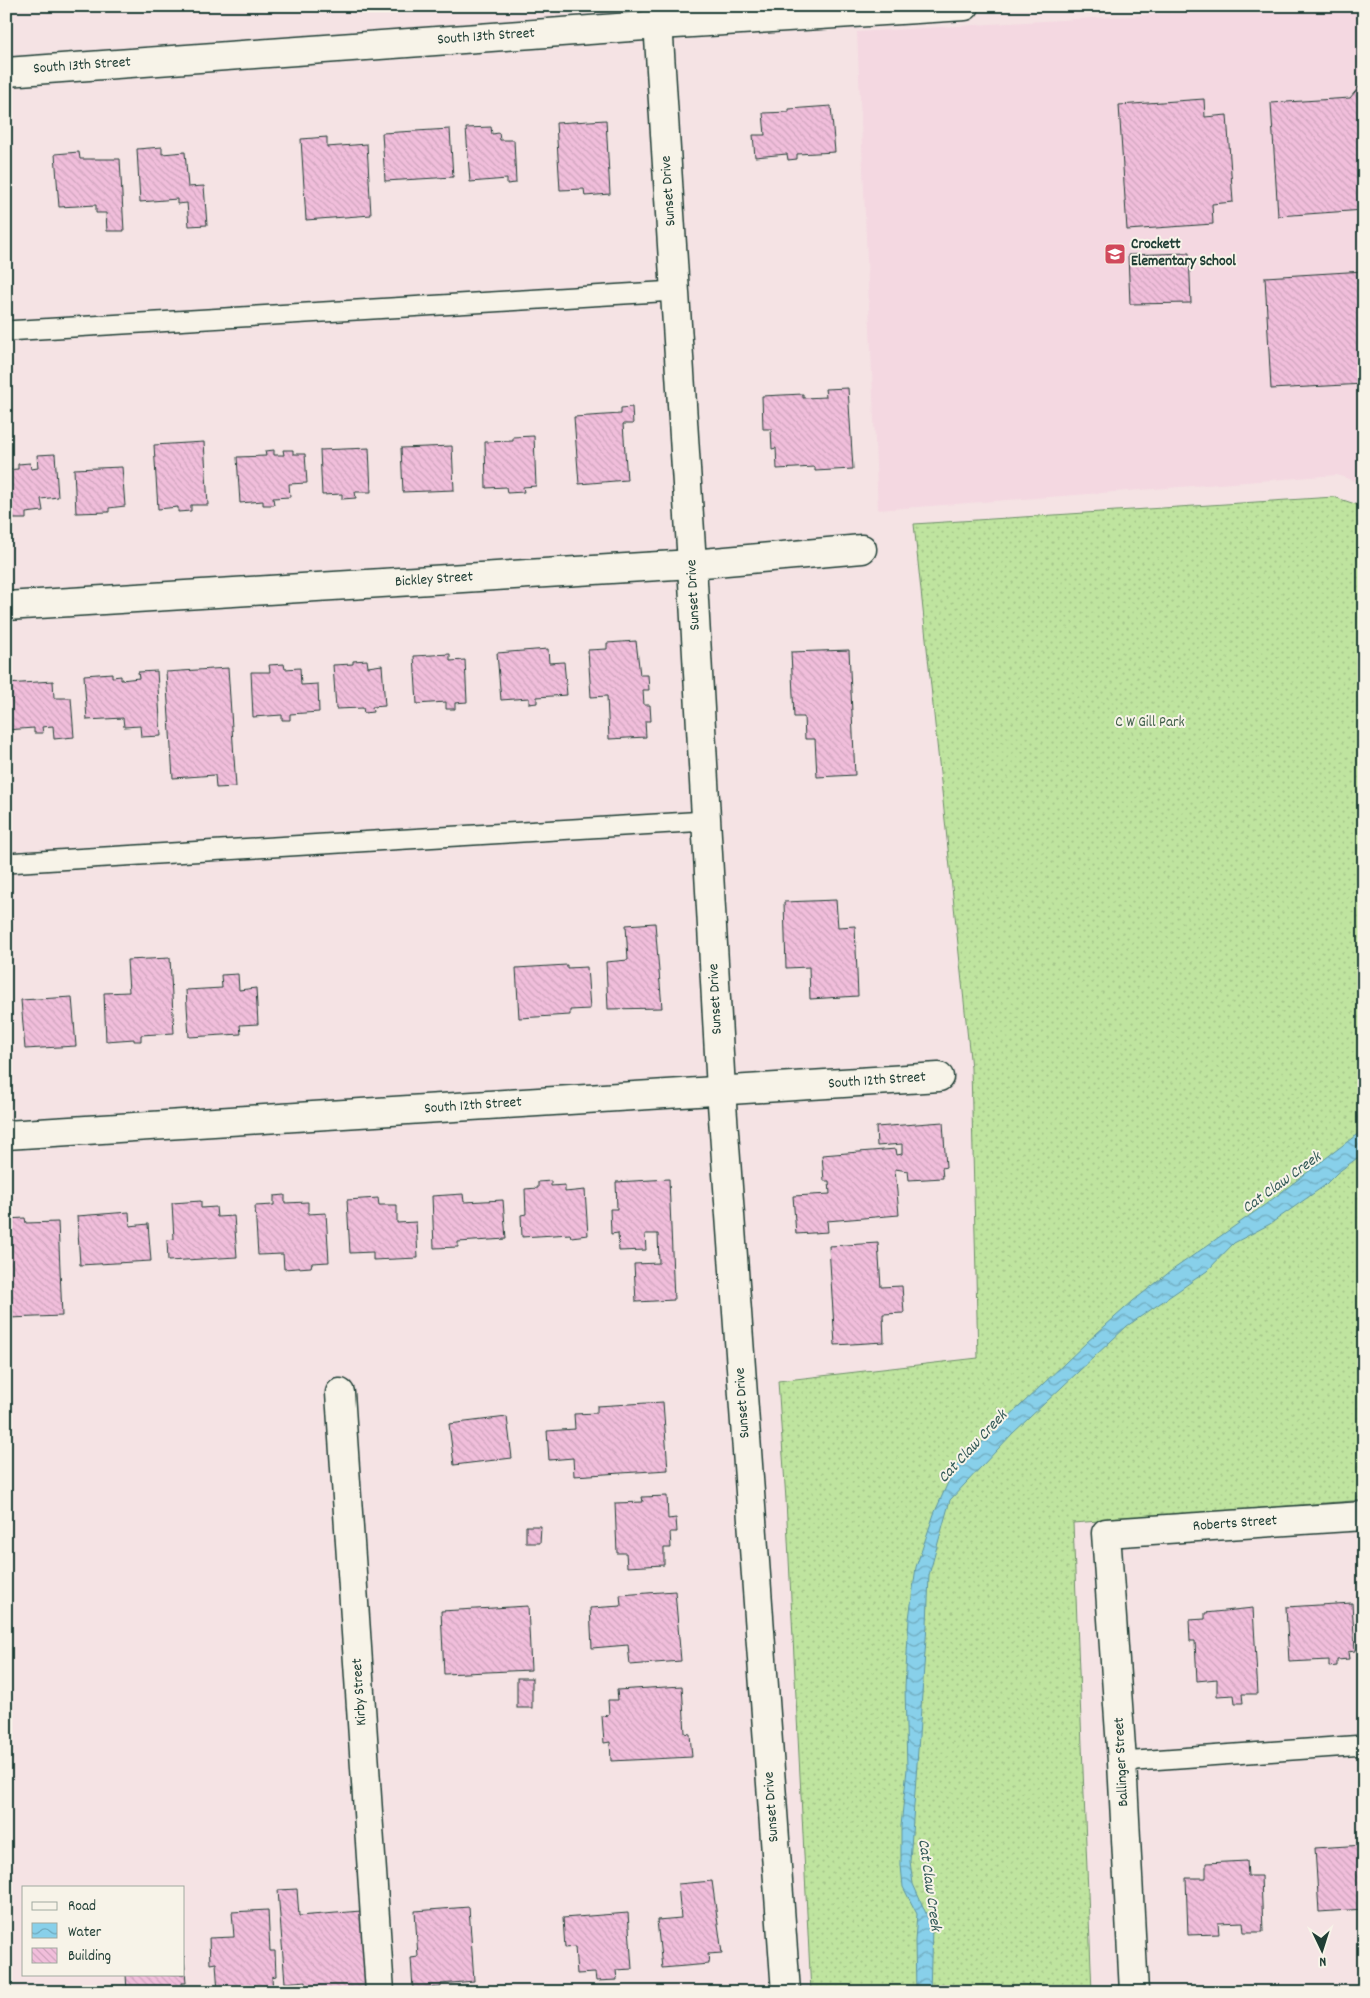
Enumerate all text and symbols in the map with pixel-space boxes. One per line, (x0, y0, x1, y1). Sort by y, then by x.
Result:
street label: South 13th Street (436, 23, 536, 51)
street label: South 13th Street (32, 52, 132, 80)
street label: Sunset Drive (656, 155, 682, 227)
place label: Crockett Elementary School (1131, 234, 1236, 273)
school or university icon: Crockett Elementary School (1103, 242, 1127, 266)
street label: Sunset Drive (681, 559, 707, 631)
street label: Bickley Street (394, 566, 474, 594)
park label: C W Gill Park (1115, 712, 1185, 734)
street label: Sunset Drive (703, 963, 729, 1035)
street label: South 12th Street (827, 1067, 927, 1095)
street label: South 12th Street (423, 1092, 523, 1120)
water label: Cat Claw Creek (1238, 1146, 1327, 1220)
street label: Sunset Drive (730, 1367, 756, 1439)
water label: Cat Claw Creek (933, 1404, 1014, 1489)
street label: Roberts Street (1192, 1510, 1278, 1538)
street label: Kirby Street (347, 1657, 373, 1727)
street label: Ballinger Street (1109, 1716, 1135, 1807)
street label: Sunset Drive (759, 1771, 785, 1843)
water label: Cat Claw Creek (911, 1838, 947, 1934)
legend (22, 1886, 185, 1976)
text: Road (68, 1896, 96, 1918)
text: Water (68, 1922, 102, 1944)
north arrow (1298, 1926, 1348, 1976)
text: Building (68, 1946, 111, 1968)
text: N (1319, 1951, 1327, 1971)

